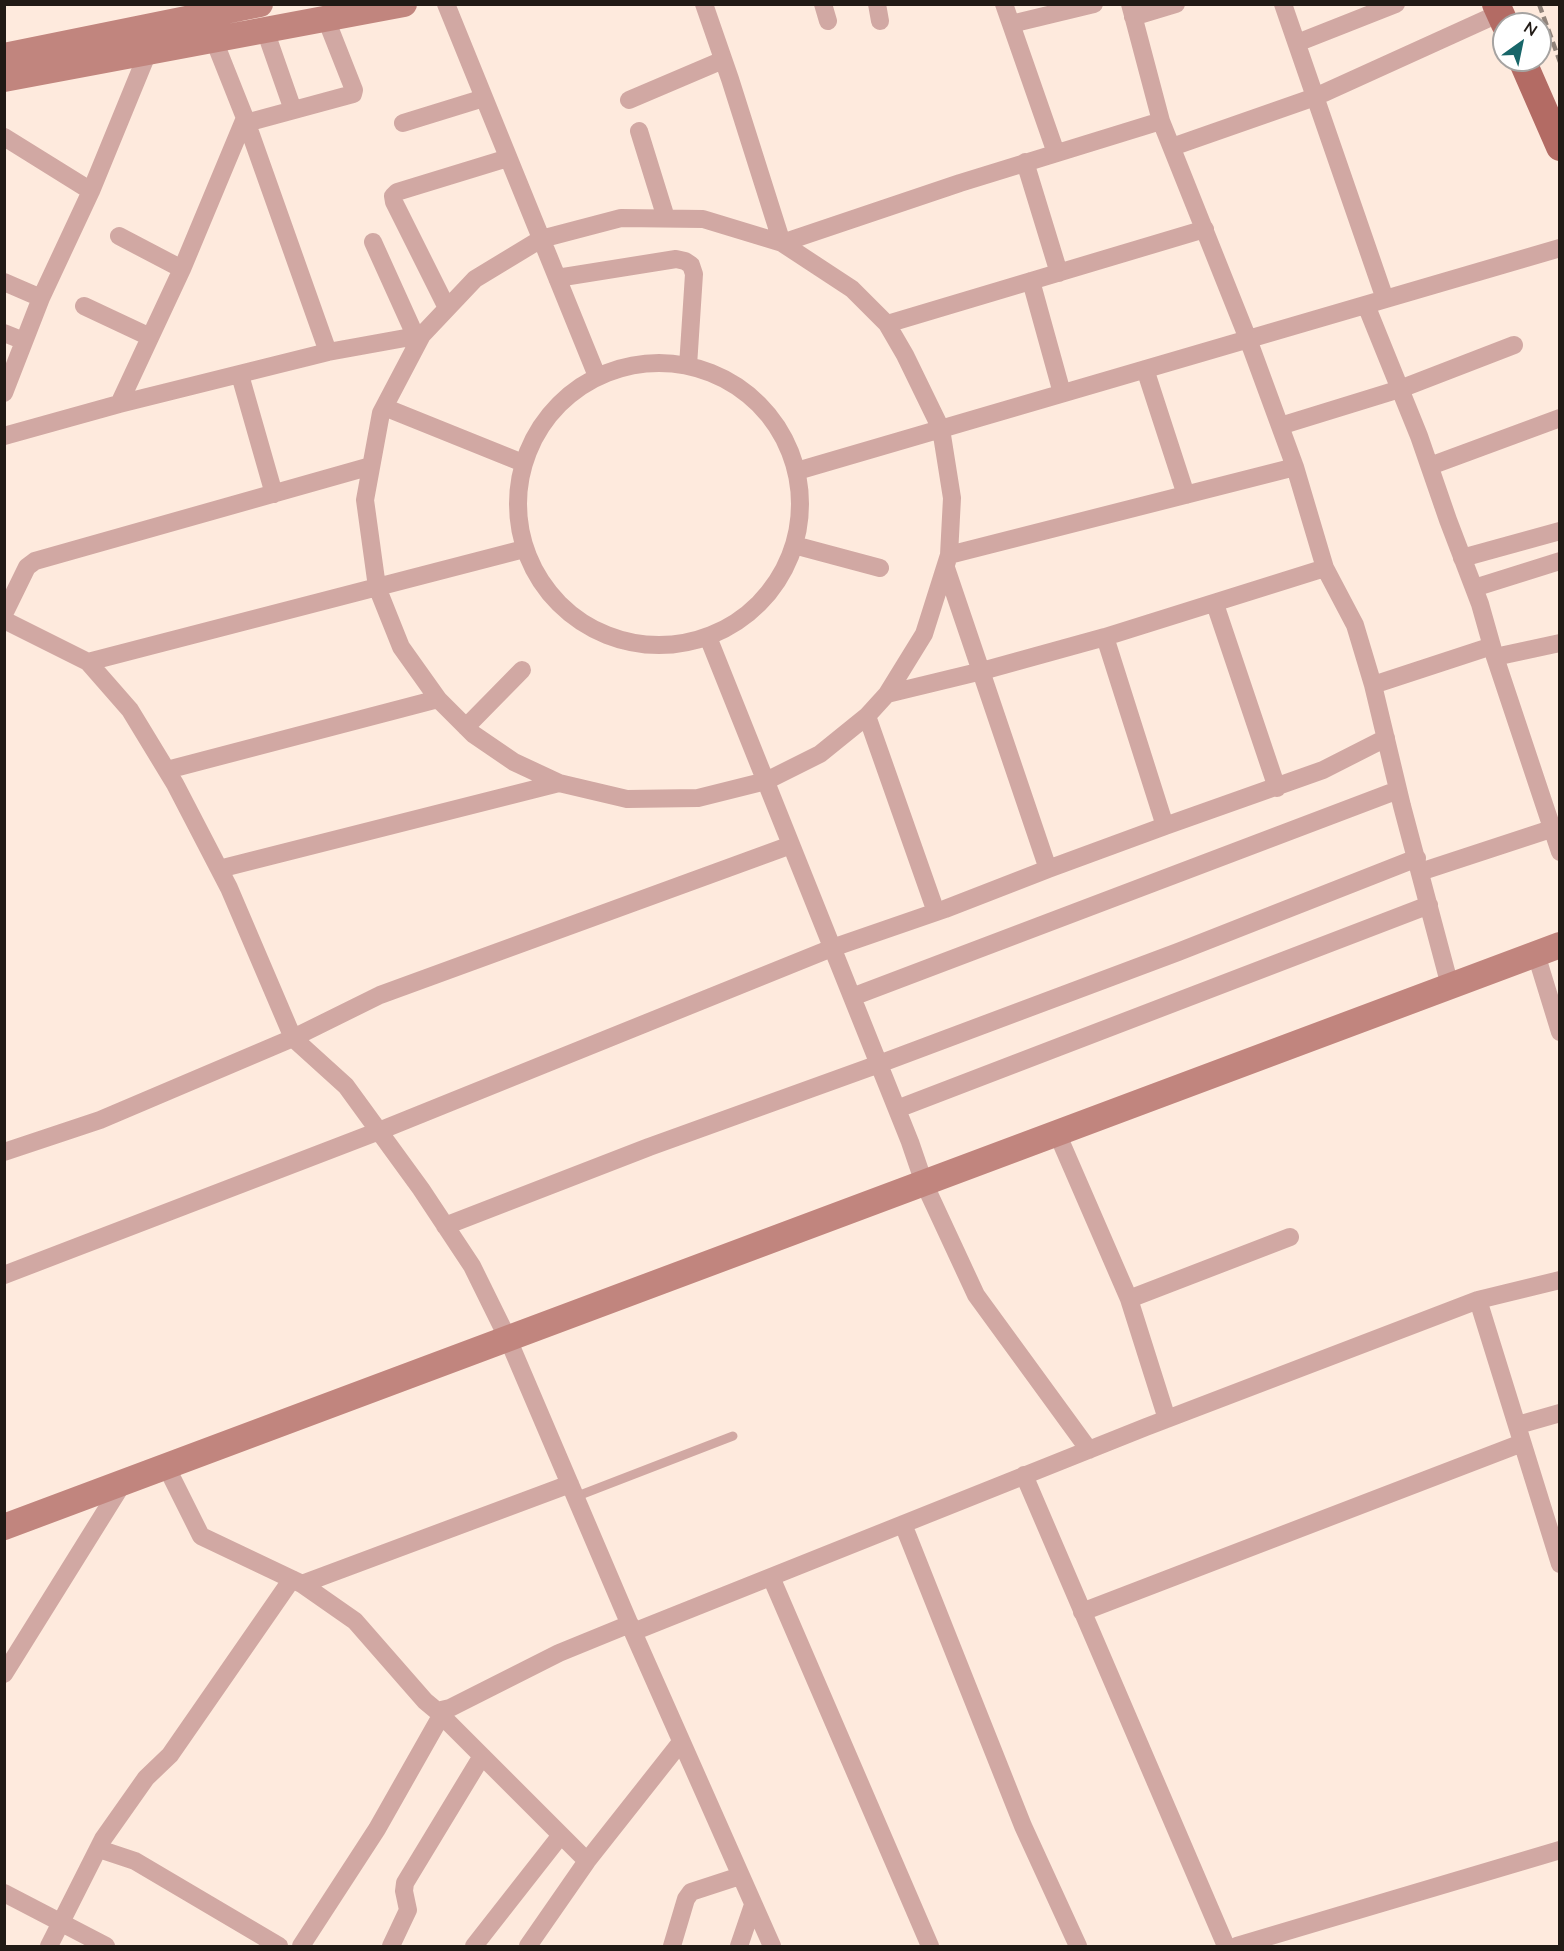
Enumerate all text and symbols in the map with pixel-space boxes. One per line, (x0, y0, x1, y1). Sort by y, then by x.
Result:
north arrow (1492, 12, 1552, 72)
text: N (1520, 17, 1541, 40)

